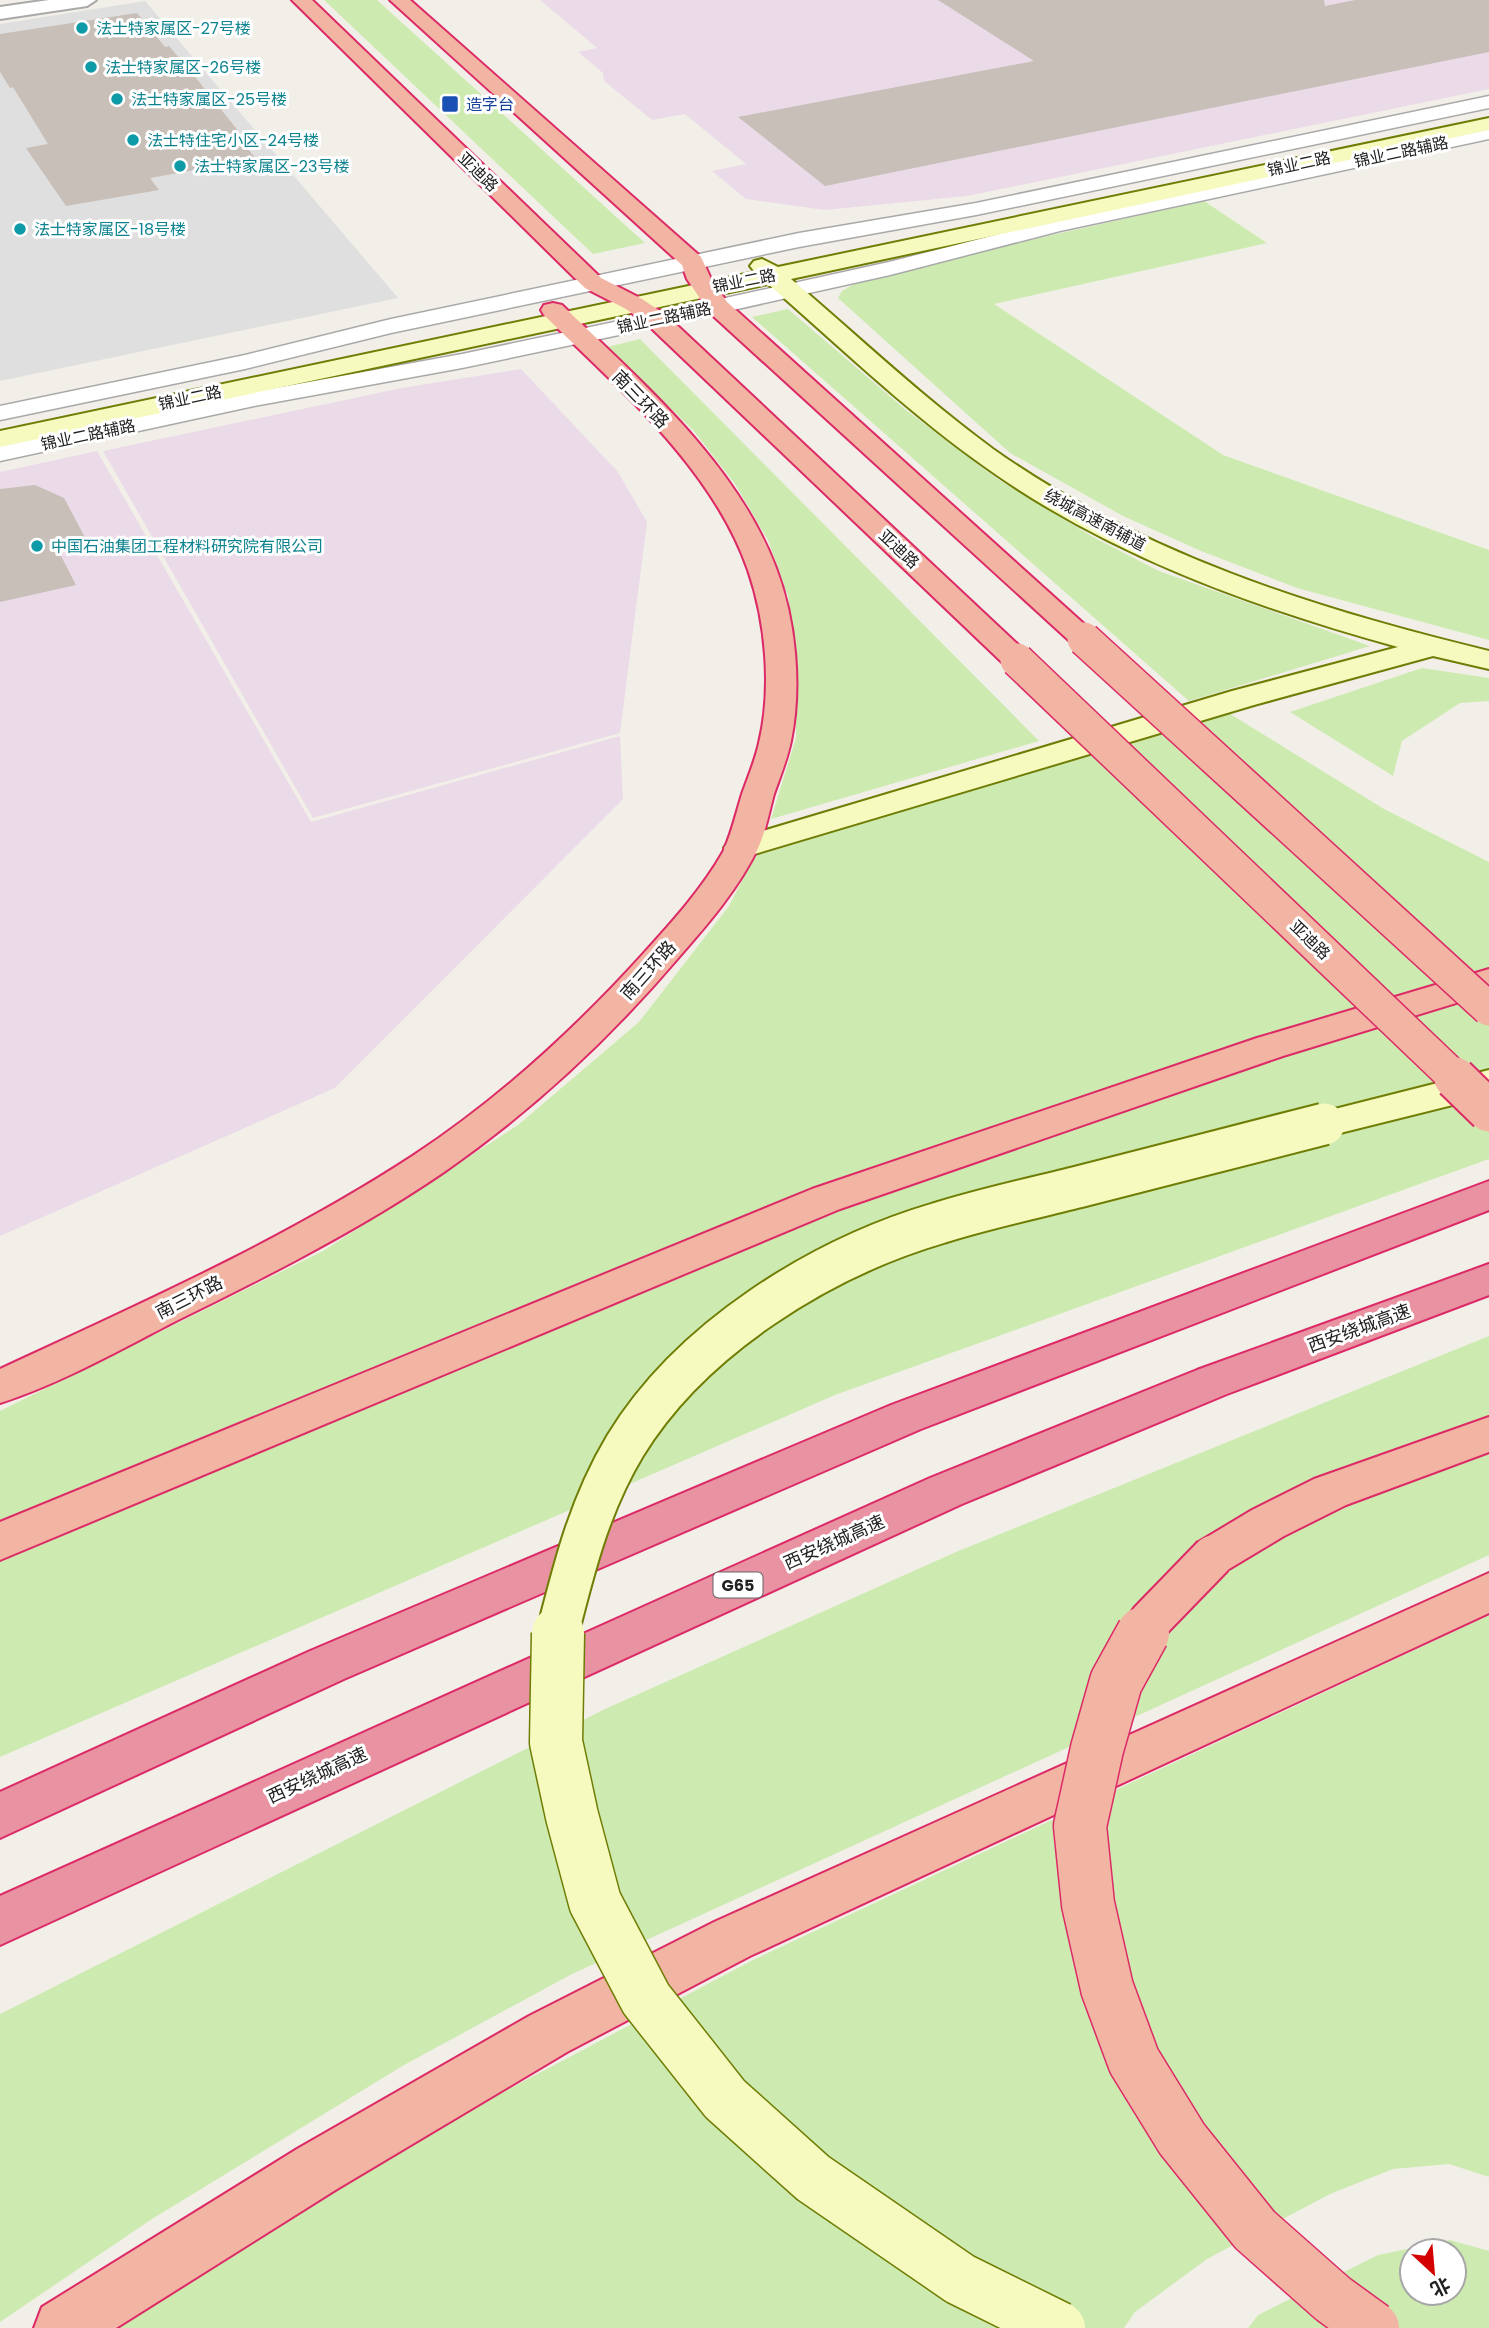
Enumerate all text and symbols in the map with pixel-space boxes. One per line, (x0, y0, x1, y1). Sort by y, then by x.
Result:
place label: 法士特家属区-27号楼 (96, 17, 251, 40)
marker: 法士特家属区-27号楼 (74, 20, 90, 36)
place label: 法士特家属区-26号楼 (105, 56, 261, 79)
marker: 法士特家属区-26号楼 (83, 59, 99, 75)
place label: 法士特家属区-25号楼 (131, 88, 287, 111)
marker: 法士特家属区-25号楼 (109, 91, 125, 107)
place label: 造字台 (466, 93, 514, 116)
marker: 造字台 (440, 94, 460, 114)
place label: 法士特住宅小区-24号楼 (147, 129, 319, 152)
street label: 锦业二路辅路 (1352, 131, 1450, 173)
marker: 法士特住宅小区-24号楼 (125, 132, 141, 148)
street label: 锦业二路 (1265, 146, 1333, 182)
street label: 亚迪路 (453, 147, 503, 197)
place label: 法士特家属区-23号楼 (194, 155, 349, 178)
marker: 法士特家属区-23号楼 (172, 158, 188, 174)
place label: 法士特家属区-18号楼 (34, 218, 186, 241)
marker: 法士特家属区-18号楼 (12, 221, 28, 237)
street label: 锦业二路 (710, 264, 778, 298)
street label: 锦业二路辅路 (615, 297, 713, 339)
street label: 南三环路 (607, 364, 675, 434)
street label: 锦业二路 (156, 380, 224, 416)
street label: 锦业二路辅路 (39, 414, 137, 456)
street label: 绕城高速南辅道 (1040, 484, 1150, 556)
street label: 亚迪路 (874, 524, 924, 574)
place label: 中国石油集团工程材料研究院有限公司 (51, 535, 323, 558)
marker: 中国石油集团工程材料研究院有限公司 (29, 538, 45, 554)
street label: 亚迪路 (1285, 915, 1335, 965)
street label: 南三环路 (615, 935, 681, 1005)
street label: 南三环路 (151, 1270, 227, 1324)
street label: 西安绕城高速 (1304, 1298, 1414, 1358)
street label: 西安绕城高速 (780, 1509, 888, 1575)
road number: G65 (714, 1572, 762, 1597)
street label: 西安绕城高速 (263, 1741, 371, 1809)
north arrow (1398, 2237, 1468, 2307)
text: 北 (1426, 2271, 1455, 2303)

